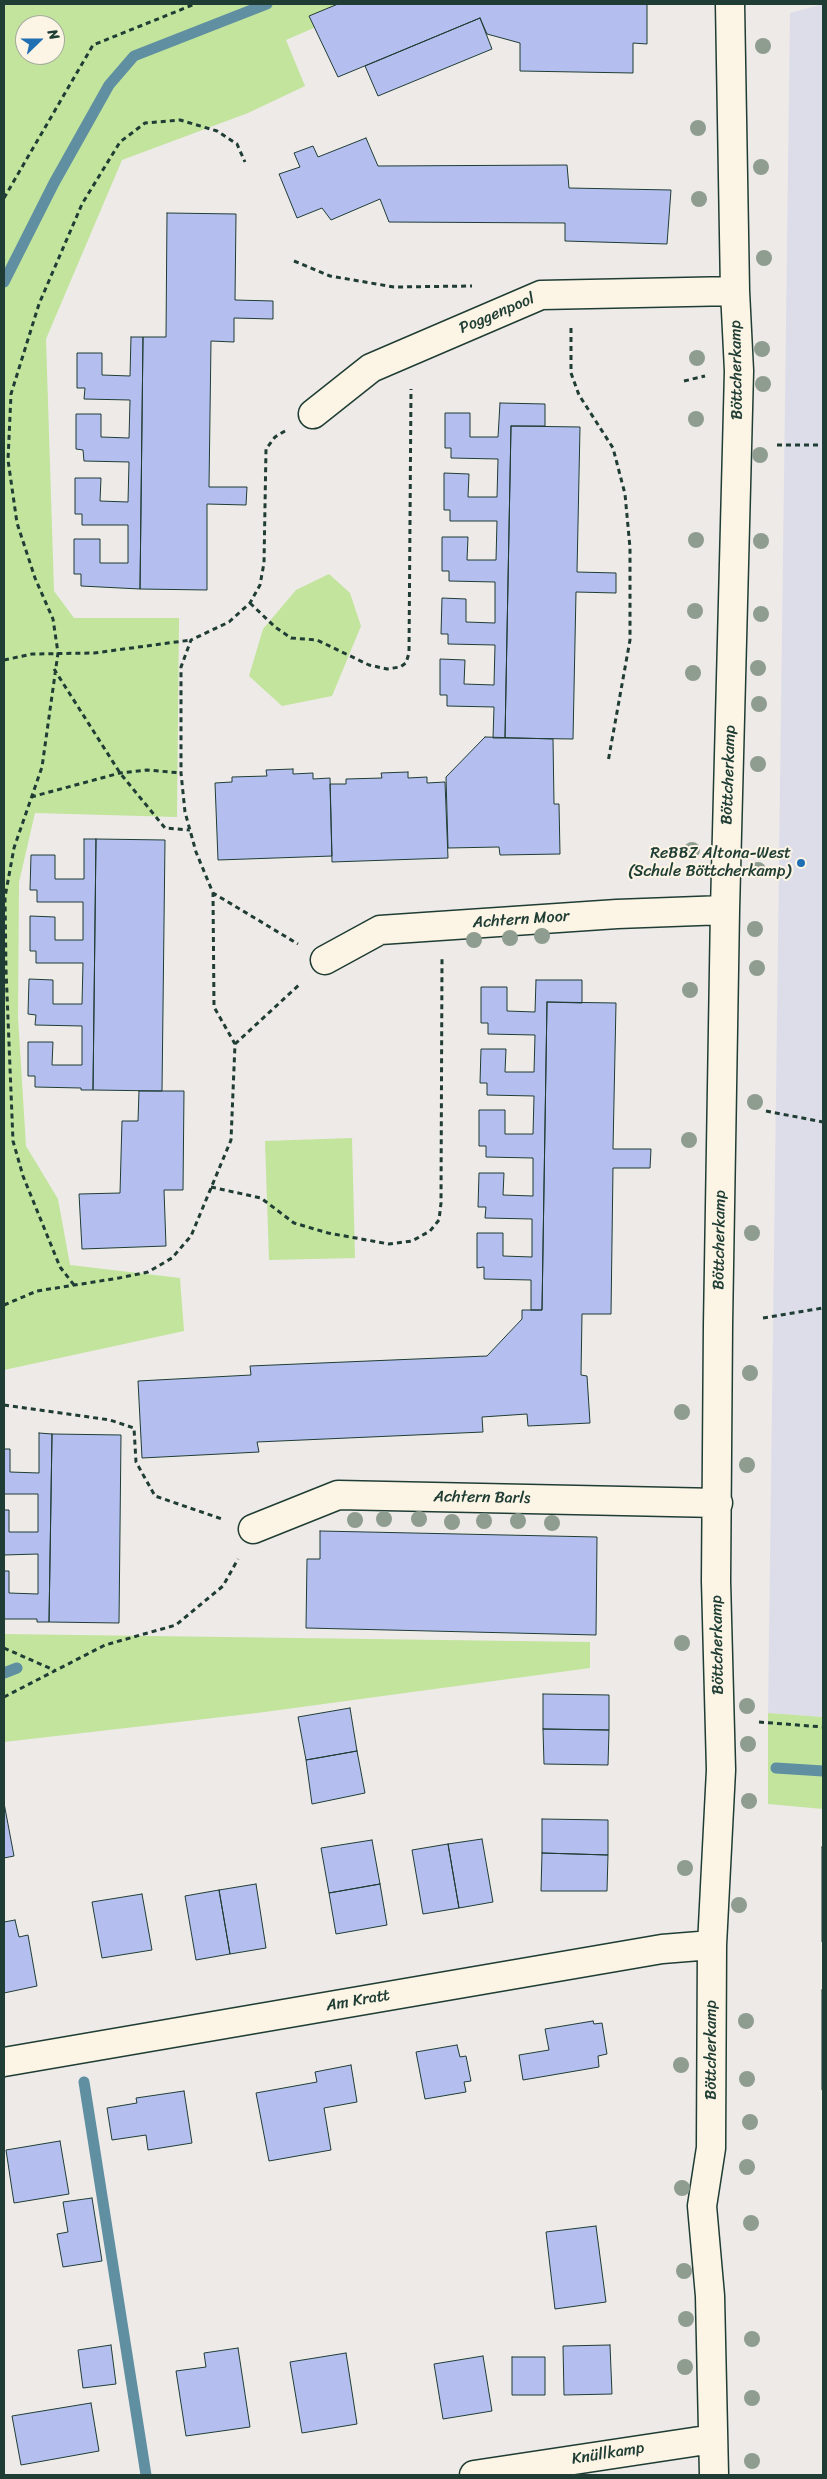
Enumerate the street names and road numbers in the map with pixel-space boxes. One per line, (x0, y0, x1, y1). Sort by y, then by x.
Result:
street label: Poggenpool (456, 290, 538, 338)
street label: Böttcherkamp (727, 320, 747, 420)
street label: Böttcherkamp (718, 725, 740, 825)
street label: Achtern Moor (472, 907, 570, 933)
street label: Böttcherkamp (710, 1190, 730, 1290)
street label: Achtern Barls (433, 1488, 531, 1508)
street label: Böttcherkamp (708, 1595, 728, 1695)
street label: Am Kratt (325, 1986, 391, 2016)
street label: Böttcherkamp (702, 2000, 722, 2100)
street label: Knüllkamp (570, 2439, 646, 2469)

